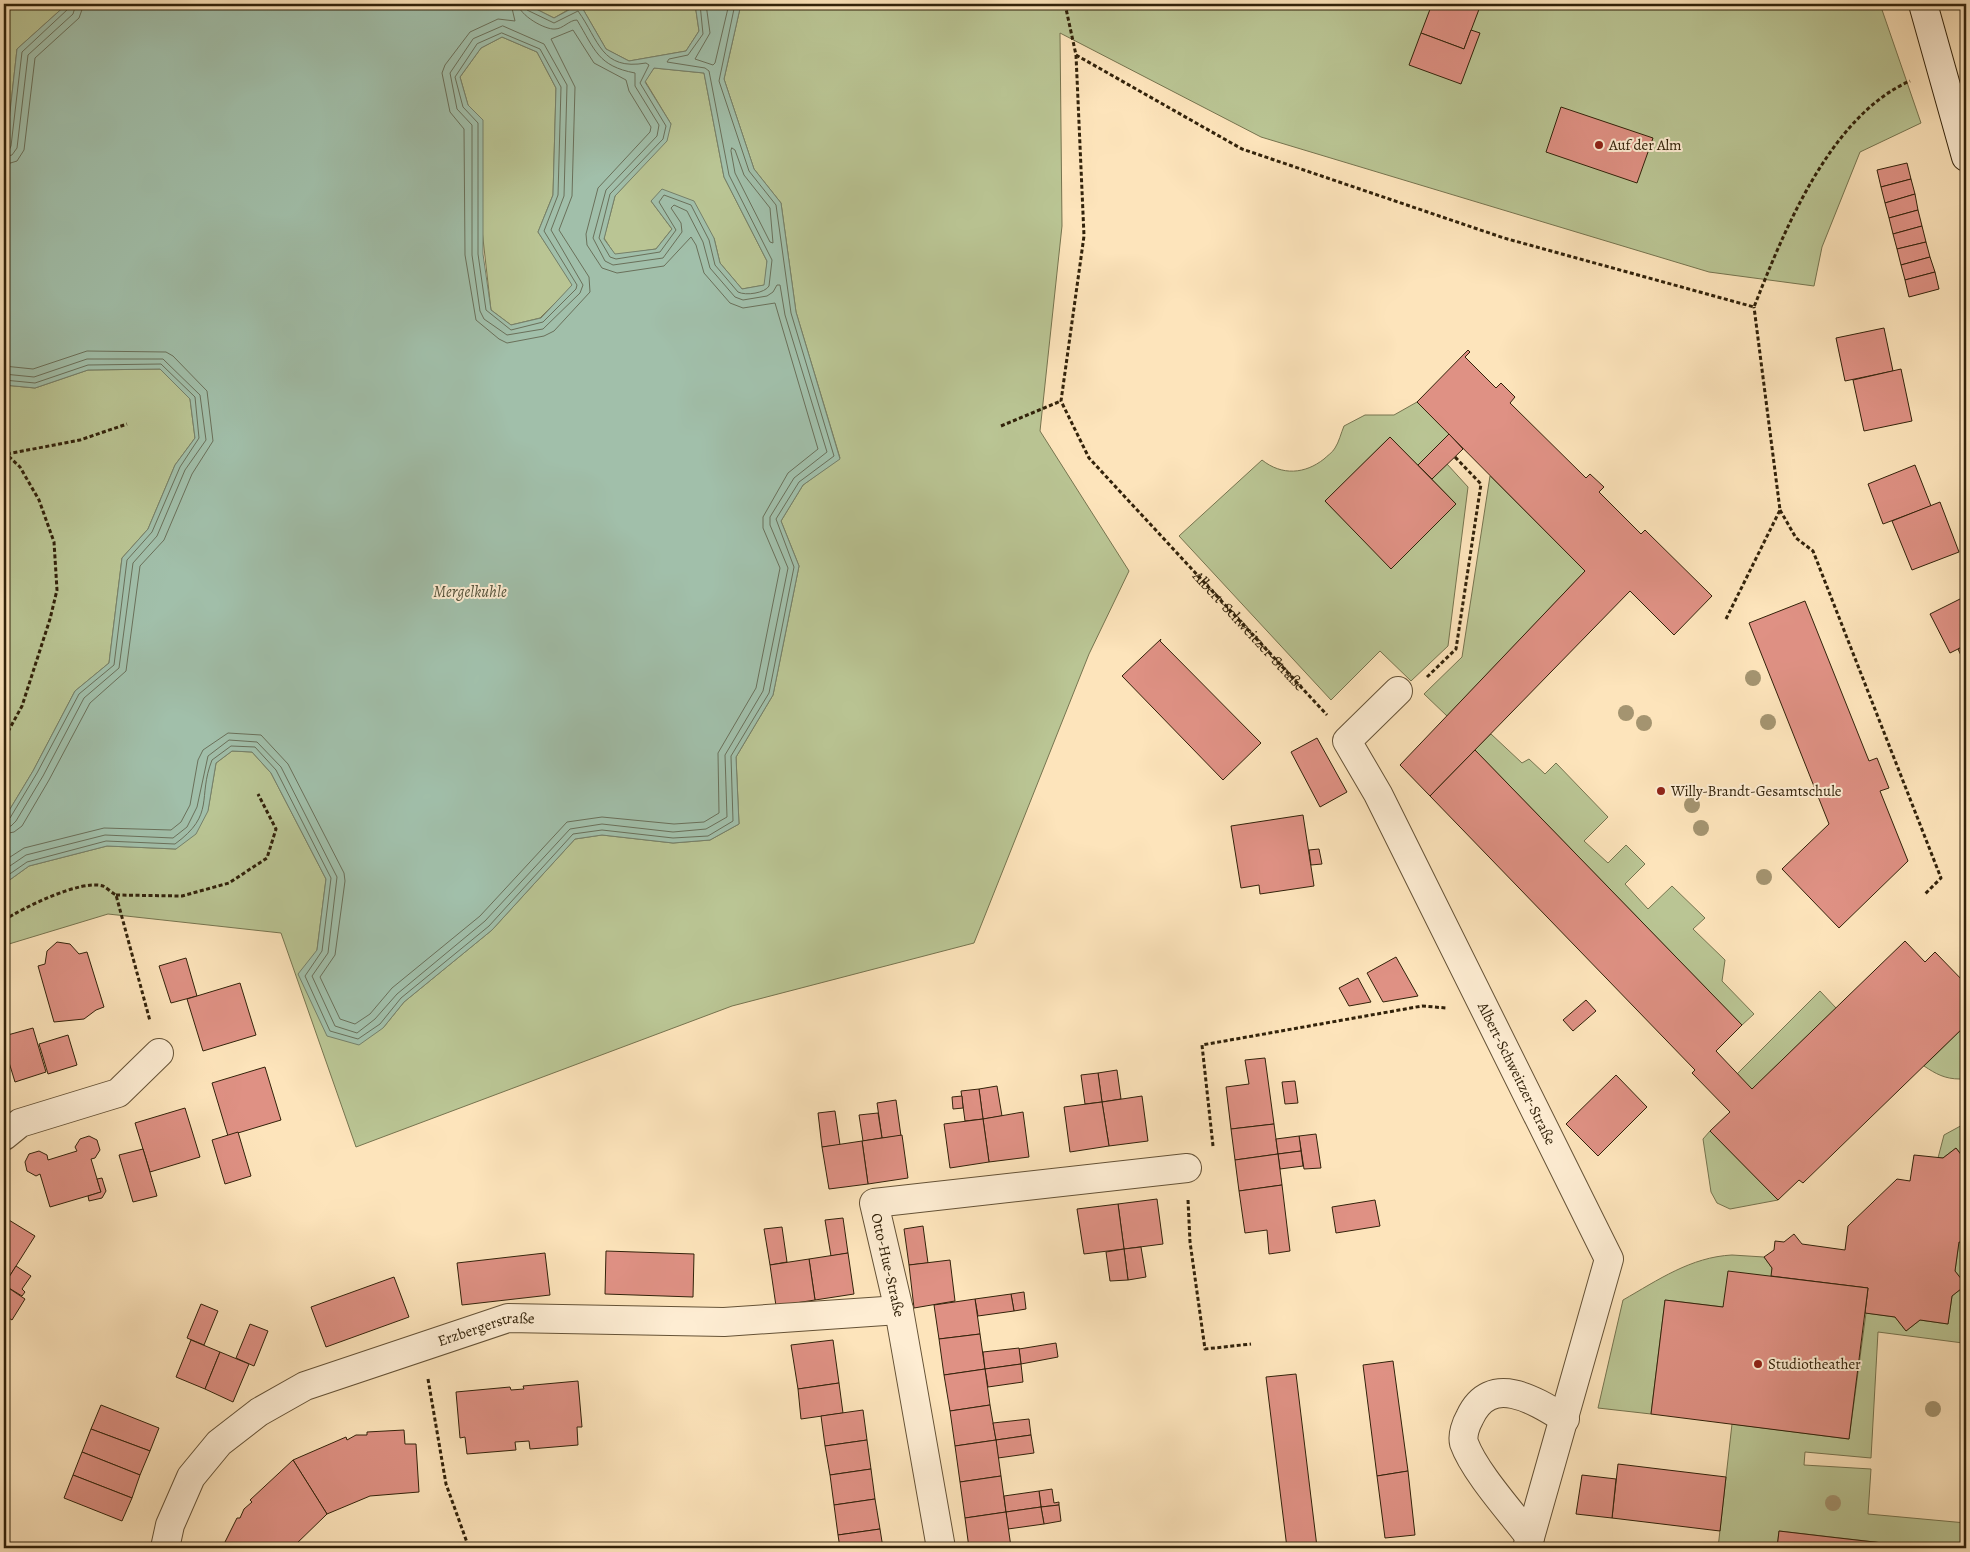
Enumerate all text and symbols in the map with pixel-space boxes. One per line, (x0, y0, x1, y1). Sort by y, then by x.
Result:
place label: Auf der Alm (1608, 135, 1682, 155)
marker: Auf der Alm (1593, 139, 1605, 151)
street label: Albert-Schweitzer-Straße (1188, 566, 1310, 695)
water label: Mergelkuhle (433, 581, 507, 603)
place label: Willy-Brandt-Gesamtschule (1670, 781, 1842, 801)
marker: Willy-Brandt-Gesamtschule (1655, 785, 1667, 797)
street label: Albert-Schweitzer-Straße (1473, 998, 1561, 1149)
street label: Otto-Hue-Straße (866, 1211, 910, 1319)
street label: Erzbergerstraße (435, 1308, 535, 1351)
place label: Studiotheather (1768, 1354, 1861, 1374)
marker: Studiotheather (1752, 1358, 1764, 1370)

